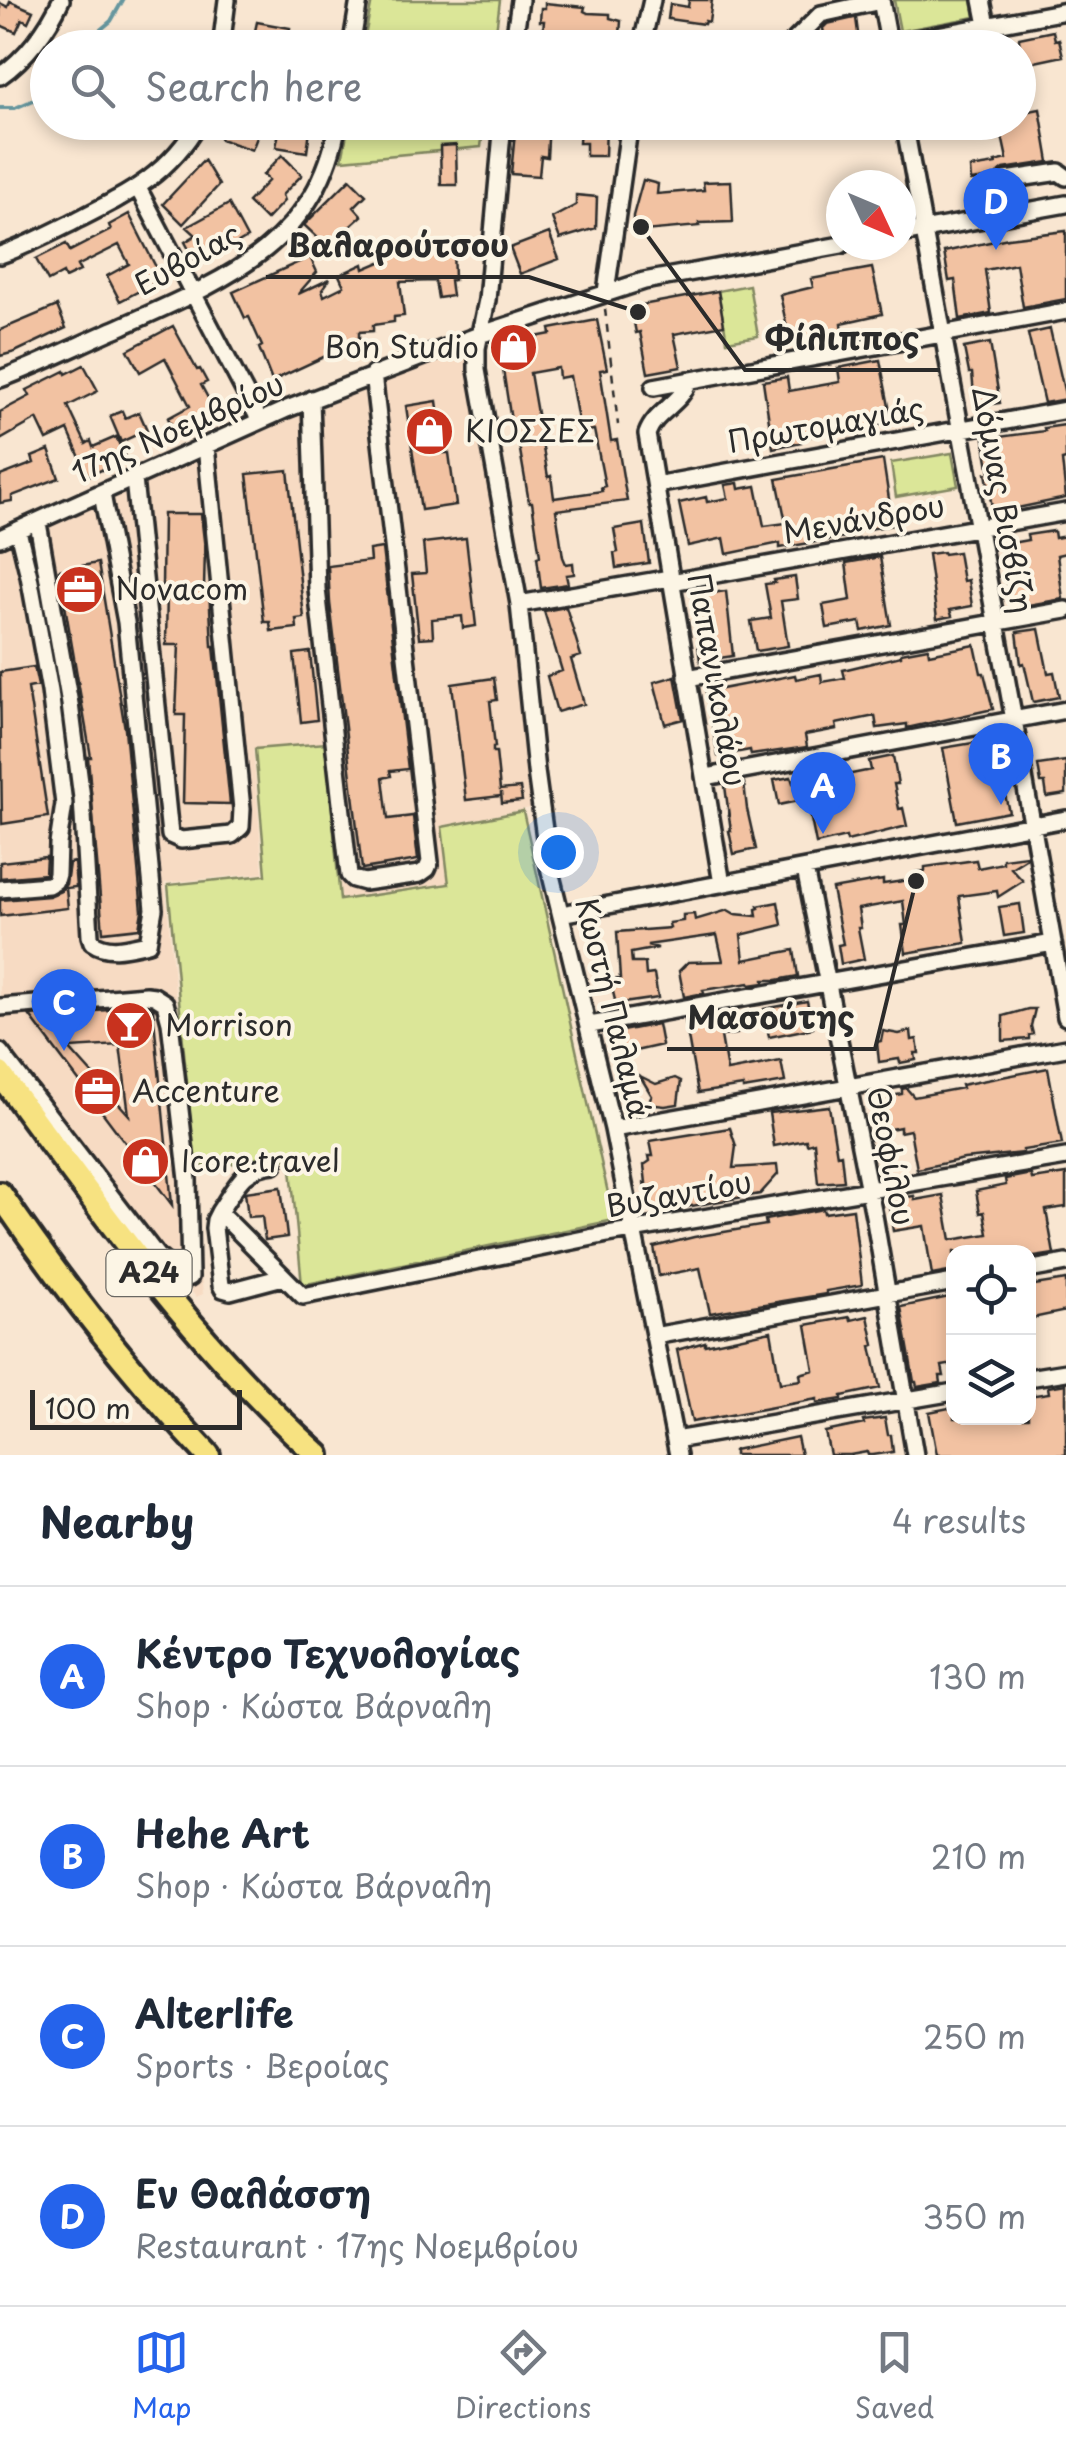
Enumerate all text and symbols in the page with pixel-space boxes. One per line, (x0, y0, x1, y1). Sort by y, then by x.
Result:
search box (30, 30, 1036, 140)
text: Search here (145, 57, 362, 114)
icon: search (65, 58, 120, 113)
pin: D (964, 168, 1028, 250)
north arrow (826, 170, 916, 260)
street label: Ευβοίας (126, 210, 248, 305)
callout: Βαλαρούτσου (266, 215, 529, 277)
text: Βαλαρούτσου (287, 220, 509, 268)
callout: Φίλιππος (745, 308, 940, 370)
text: Φίλιππος (765, 313, 919, 361)
shop icon: Bon Studio (488, 322, 540, 374)
place label: Bon Studio (325, 323, 479, 368)
street label: 17ης Νοεμβρίου (64, 360, 290, 494)
street label: Δόμνας Βισβίζη (962, 383, 1047, 616)
street label: Πρωτομαγιάς (724, 384, 927, 463)
shop icon: ΚΙΟΣΣΕΣ (404, 406, 456, 458)
place label: ΚΙΟΣΣΕΣ (465, 407, 595, 452)
street label: Μενάνδρου (779, 481, 948, 554)
office icon: Novacom (54, 564, 106, 616)
place label: Novacom (115, 565, 248, 610)
street label: Παπανικολάου (678, 570, 759, 790)
pin: B (968, 722, 1034, 805)
pin: A (790, 752, 856, 834)
your location (533, 827, 584, 878)
street label: Κωστή Παλαμά (565, 892, 664, 1123)
pin: C (32, 968, 96, 1051)
callout: Μασούτης (667, 987, 875, 1049)
text: Μασούτης (687, 992, 855, 1040)
bar icon: Morrison (104, 1000, 156, 1052)
place label: Morrison (165, 1001, 293, 1046)
office icon: Accenture (71, 1066, 123, 1118)
place label: Accenture (132, 1067, 280, 1112)
street label: Θεοφίλου (857, 1082, 928, 1229)
shop icon: Icore.travel (120, 1136, 172, 1188)
place label: Icore.travel (181, 1137, 340, 1182)
street label: Βυζαντίου (602, 1158, 755, 1227)
map controls (946, 1245, 1036, 1425)
button: locate (946, 1245, 1036, 1335)
road number: Α24 (106, 1250, 192, 1296)
button: layers (946, 1335, 1036, 1425)
scale bar (30, 1385, 242, 1430)
text: 100 m (45, 1386, 131, 1429)
text: Nearby (40, 1489, 194, 1552)
text: 4 results (892, 1496, 1026, 1544)
text: Κέντρο Τεχνολογίας (135, 1624, 520, 1681)
text: A (60, 1652, 85, 1700)
text: 130 m (929, 1652, 1026, 1700)
text: Shop · Κώστα Βάρναλη (135, 1681, 492, 1729)
text: Hehe Art (135, 1804, 310, 1861)
text: B (62, 1832, 83, 1880)
text: 210 m (931, 1832, 1026, 1880)
text: Shop · Κώστα Βάρναλη (135, 1861, 492, 1909)
text: Alterlife (135, 1984, 294, 2041)
text: C (60, 2012, 85, 2060)
text: 250 m (923, 2012, 1026, 2060)
text: Sports · Βεροίας (135, 2041, 390, 2089)
text: Εν Θαλάσση (135, 2164, 371, 2221)
text: D (60, 2192, 85, 2240)
text: 350 m (922, 2192, 1026, 2240)
text: Restaurant · 17ης Νοεμβρίου (135, 2221, 579, 2269)
tab: Map (132, 2325, 192, 2428)
tab: Directions (455, 2325, 591, 2428)
tab: Saved (855, 2325, 934, 2428)

